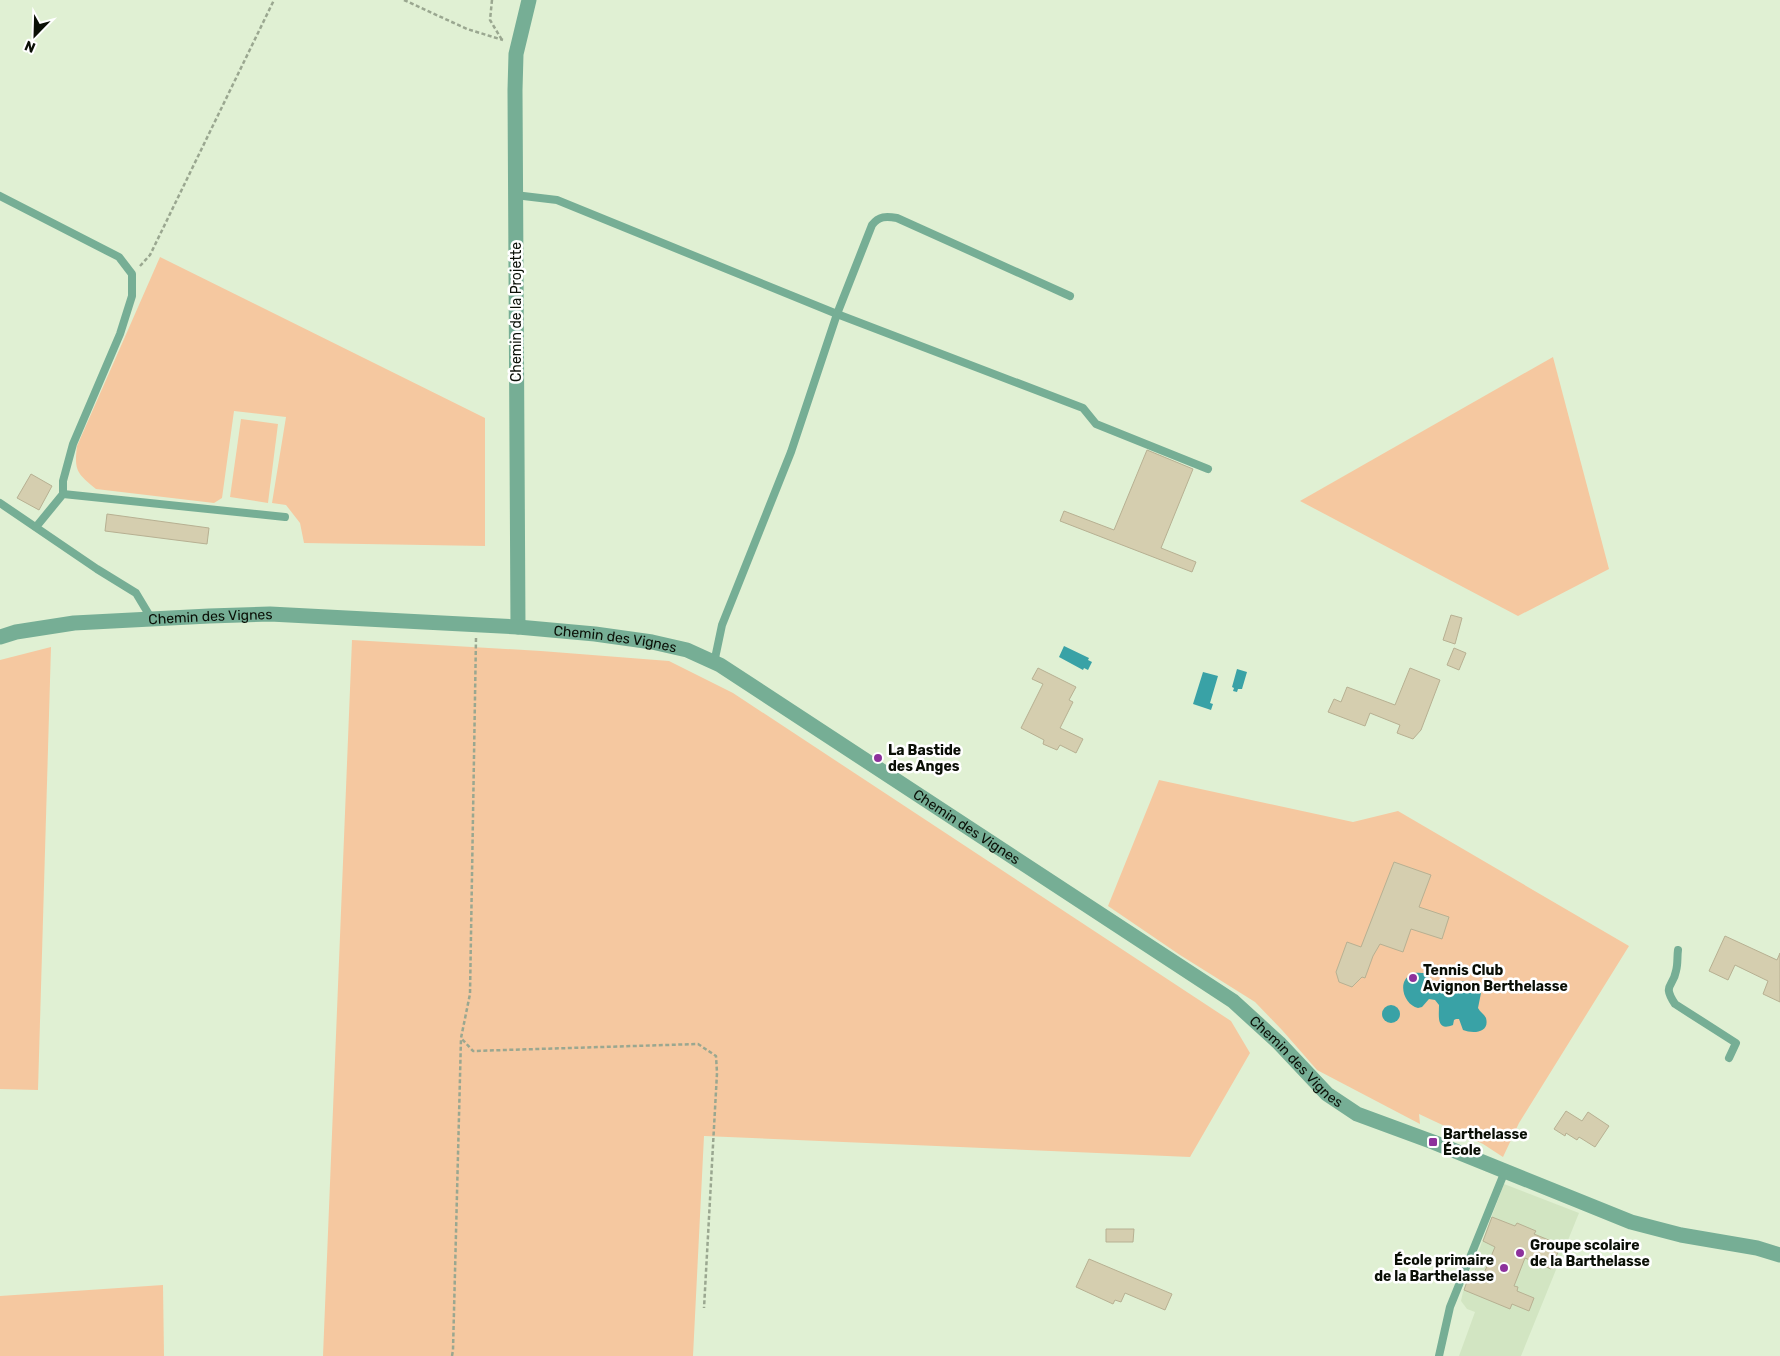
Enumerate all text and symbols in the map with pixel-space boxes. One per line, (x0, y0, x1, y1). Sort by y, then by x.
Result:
north arrow (10, 10, 60, 60)
text: N (22, 37, 38, 56)
street label: Chemin de la Projette (508, 242, 525, 382)
street label: Chemin des Vignes (148, 606, 273, 628)
street label: Chemin des Vignes (553, 622, 678, 656)
place label: La Bastide des Anges (888, 742, 961, 775)
marker: La Bastide des Anges (872, 752, 884, 764)
street label: Chemin des Vignes (910, 786, 1023, 868)
place label: Tennis Club Avignon Berthelasse (1423, 962, 1568, 995)
marker: Tennis Club Avignon Berthelasse (1407, 972, 1419, 984)
street label: Chemin des Vignes (1246, 1012, 1346, 1111)
place label: Barthelasse École (1443, 1126, 1528, 1159)
marker: Barthelasse École (1427, 1136, 1439, 1148)
place label: Groupe scolaire de la Barthelasse (1530, 1237, 1650, 1270)
marker: Groupe scolaire de la Barthelasse (1514, 1247, 1526, 1259)
place label: École primaire de la Barthelasse (1374, 1251, 1494, 1285)
marker: École primaire de la Barthelasse (1498, 1262, 1510, 1274)

